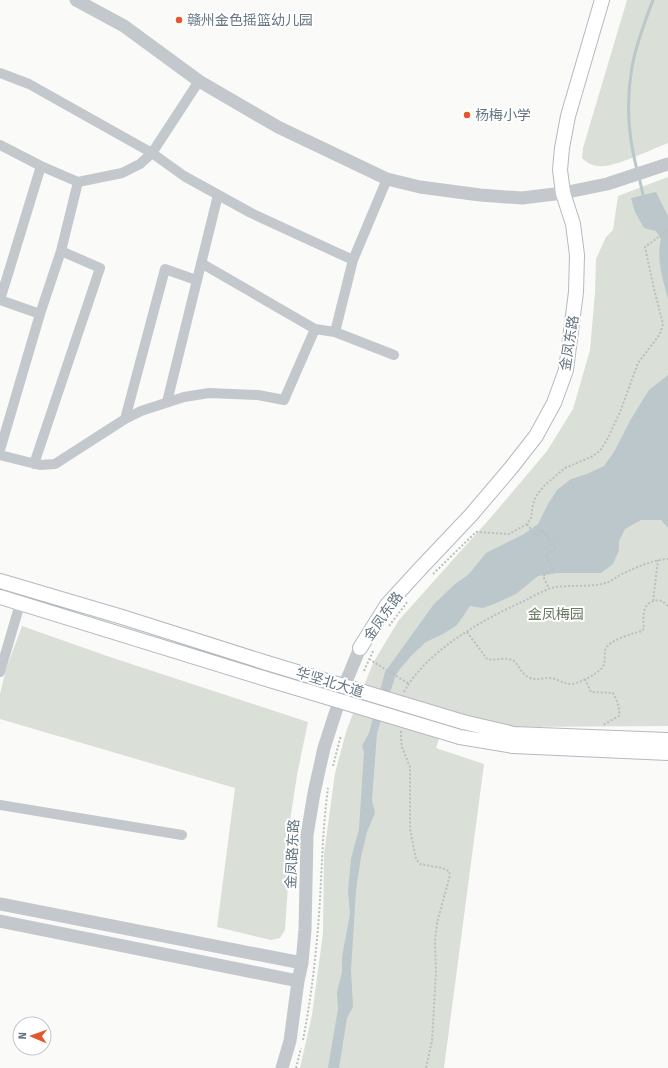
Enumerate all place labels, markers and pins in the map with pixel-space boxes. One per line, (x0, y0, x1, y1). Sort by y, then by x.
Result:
place label: 赣州金色摇篮幼儿园 (187, 12, 313, 29)
marker: 赣州金色摇篮幼儿园 (174, 15, 184, 25)
place label: 杨梅小学 (475, 107, 531, 124)
marker: 杨梅小学 (462, 110, 472, 120)

